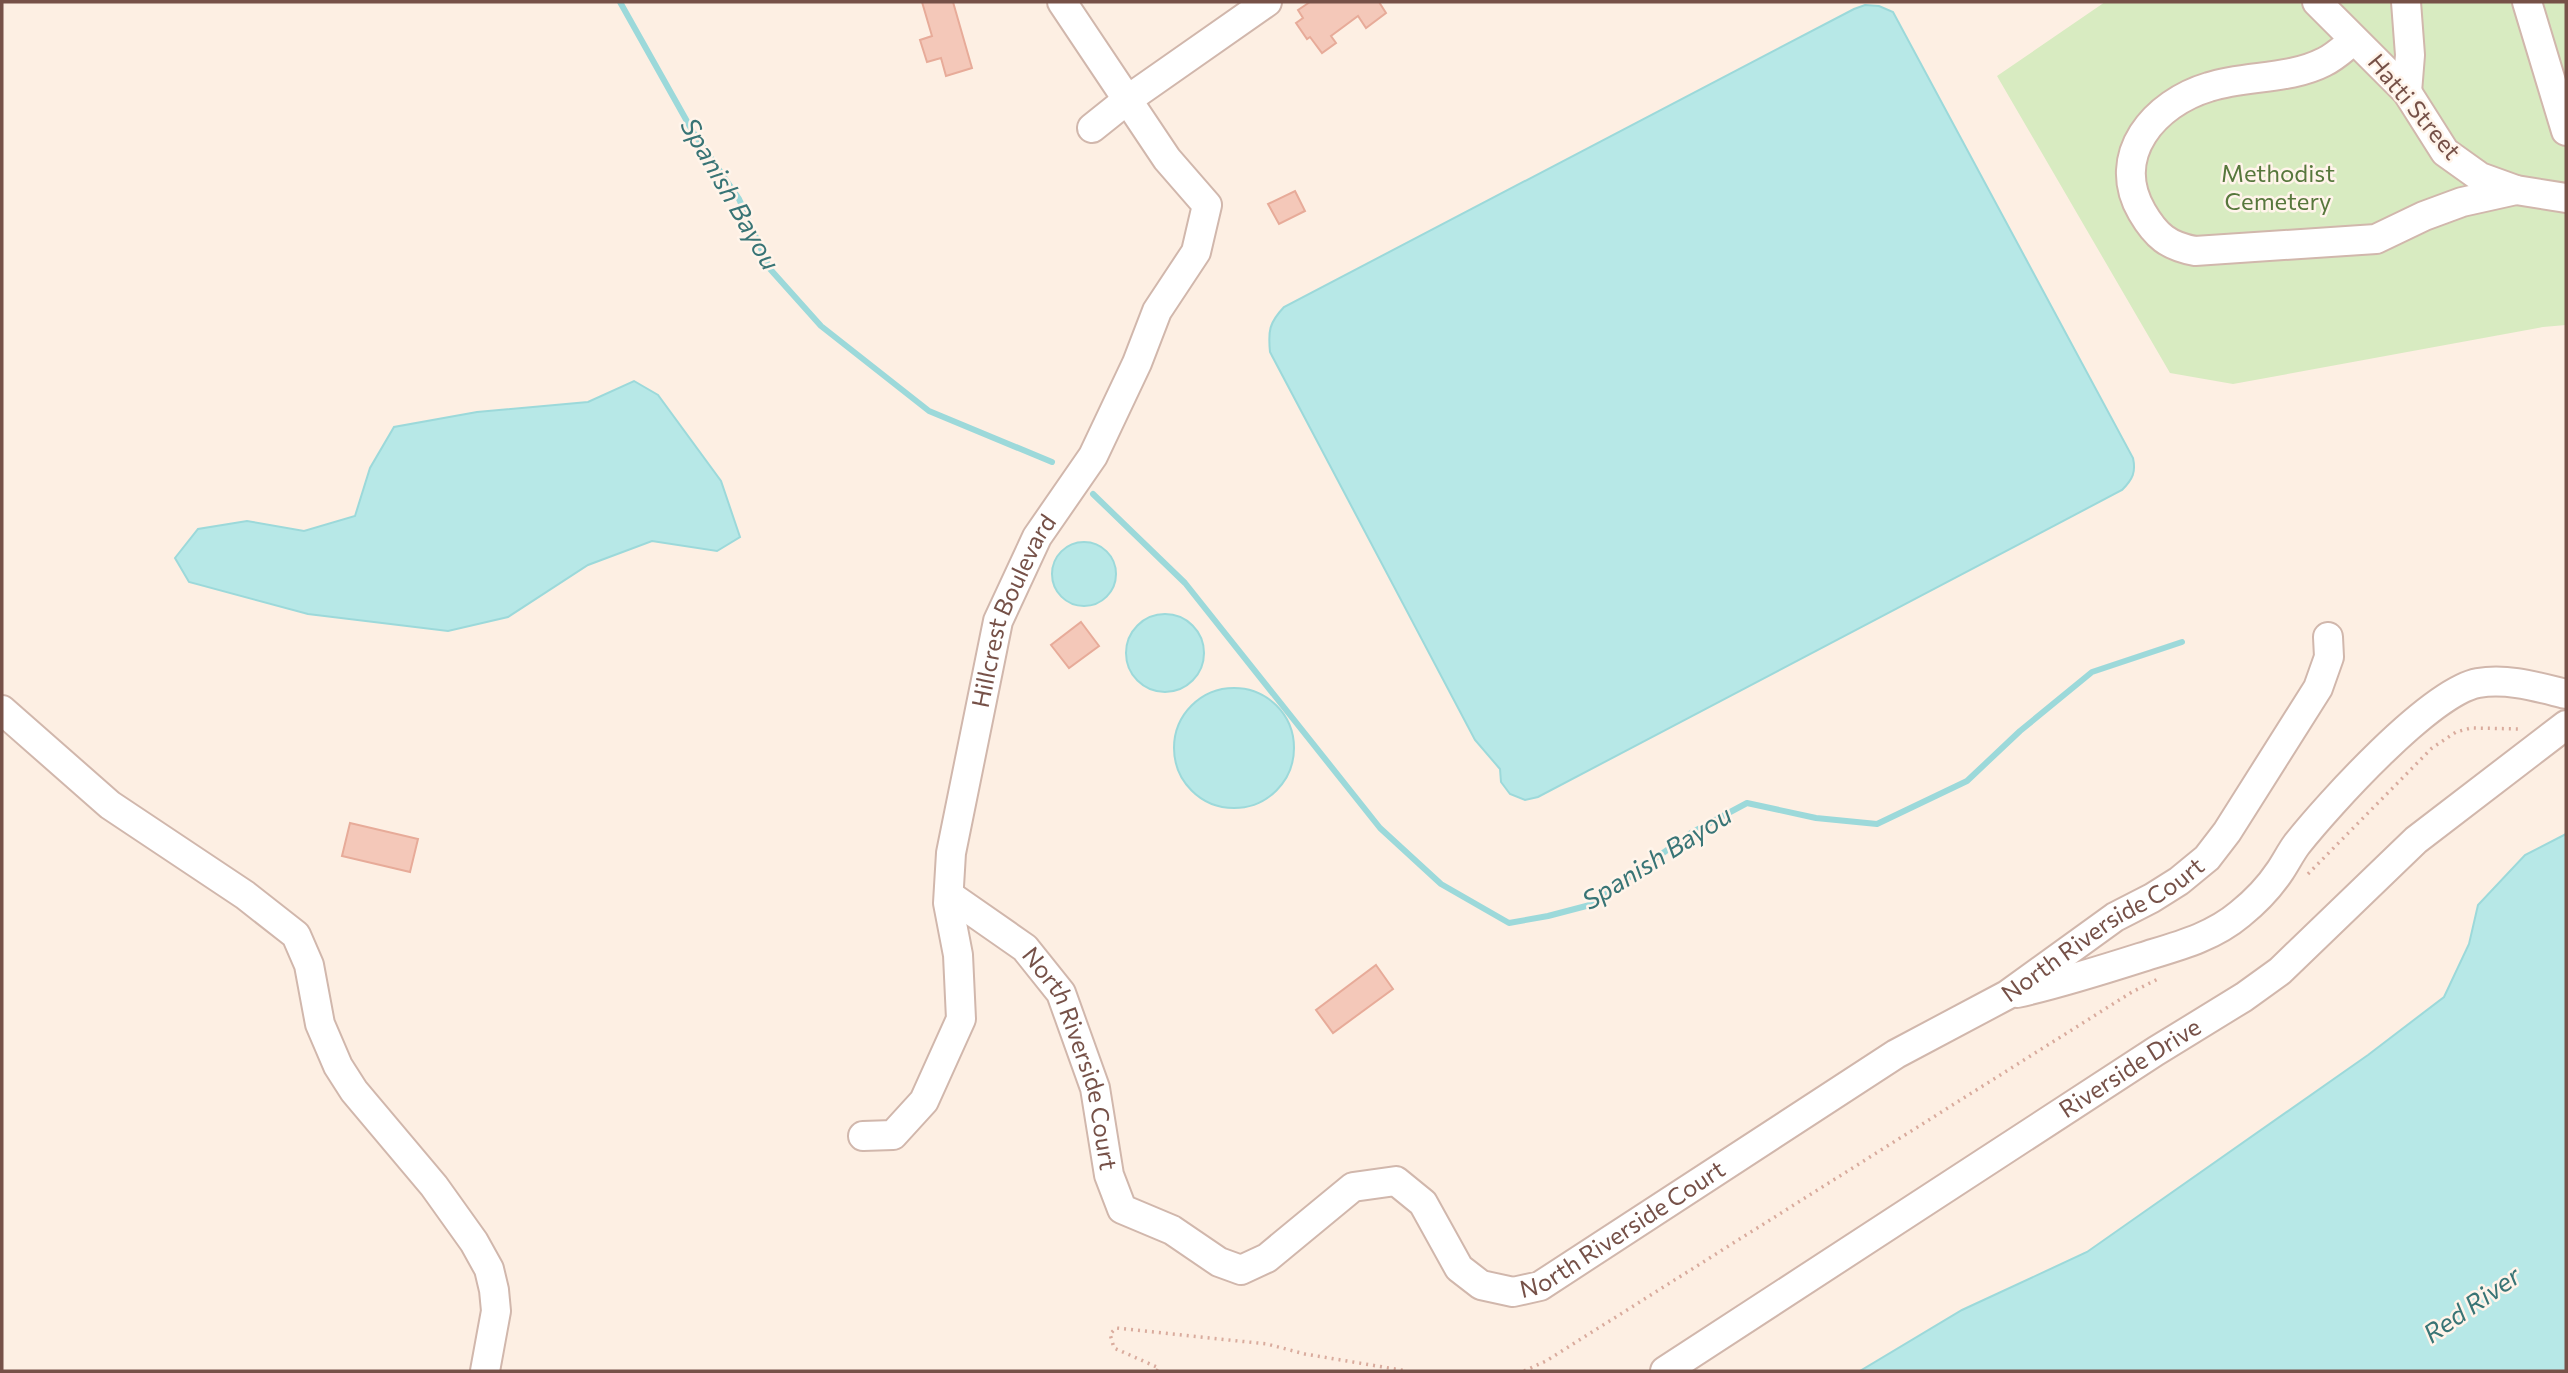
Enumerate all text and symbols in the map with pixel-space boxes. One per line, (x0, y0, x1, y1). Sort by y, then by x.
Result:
street label: Hatti Street (2363, 47, 2468, 165)
water label: Spanish Bayou (675, 112, 787, 275)
park label: Methodist Cemetery (2221, 158, 2335, 215)
street label: Hillcrest Boulevard (965, 508, 1061, 710)
water label: Spanish Bayou (1576, 798, 1737, 915)
street label: North Riverside Court (1995, 850, 2209, 1007)
street label: North Riverside Court (1017, 941, 1124, 1172)
street label: Riverside Drive (2053, 1011, 2205, 1123)
street label: North Riverside Court (1517, 1154, 1730, 1303)
water label: Red River (2417, 1258, 2527, 1348)

